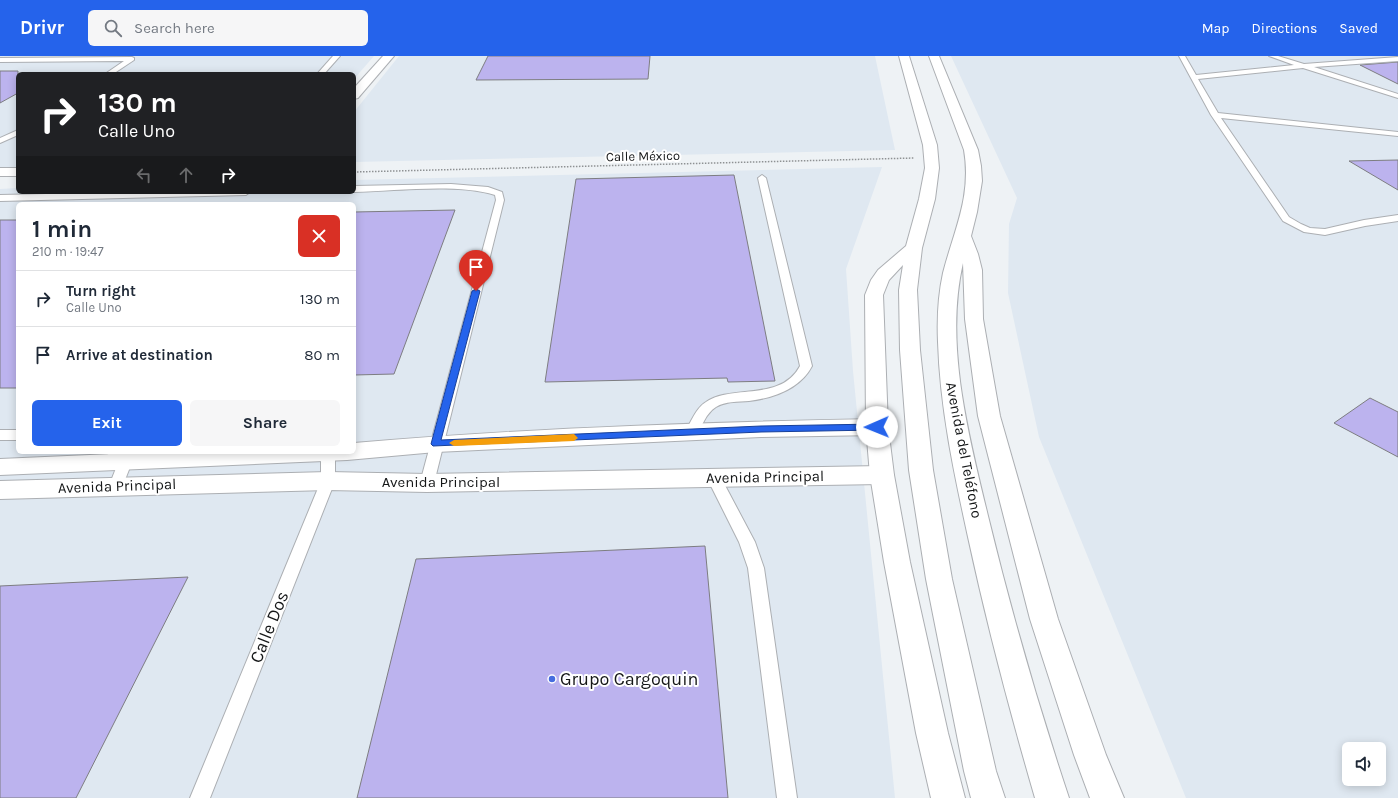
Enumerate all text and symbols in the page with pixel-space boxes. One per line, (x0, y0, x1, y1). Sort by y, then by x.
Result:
search box (88, 10, 368, 46)
text: Drivr (20, 17, 64, 39)
icon: search (102, 17, 124, 39)
text: Search here (134, 19, 215, 37)
text: Map (1202, 20, 1230, 37)
text: Directions (1252, 20, 1317, 37)
text: Saved (1339, 20, 1378, 37)
text: 130 m (98, 86, 177, 119)
icon: right (32, 88, 84, 140)
text: Calle Uno (98, 120, 175, 142)
street label: Calle México (606, 148, 680, 164)
icon: left (133, 164, 155, 186)
icon: ahead (175, 164, 197, 186)
icon: right (217, 164, 239, 186)
text: 1 min (32, 215, 92, 243)
button: close (298, 215, 340, 257)
text: 210 m · 19:47 (32, 244, 104, 259)
pin (459, 250, 493, 291)
icon: arrive (465, 256, 487, 278)
text: Turn right (66, 282, 136, 300)
icon: right (32, 288, 54, 310)
text: 130 m (300, 290, 340, 308)
text: Calle Uno (66, 300, 122, 315)
icon: arrive (32, 344, 54, 366)
text: Arrive at destination (66, 346, 213, 364)
text: 80 m (304, 346, 340, 364)
street label: Avenida del Teléfono (942, 380, 986, 520)
button: Exit (32, 400, 182, 446)
button: Share (190, 400, 340, 446)
position arrow (856, 406, 898, 448)
street label: Avenida Principal (706, 467, 824, 487)
street label: Avenida Principal (382, 473, 500, 491)
street label: Avenida Principal (57, 475, 177, 497)
street label: Calle Dos (245, 588, 293, 666)
place label: Grupo Cargoquin (560, 668, 698, 690)
marker: Grupo Cargoquin (547, 674, 557, 684)
map controls (1342, 742, 1386, 786)
button: sound (1342, 742, 1386, 786)

